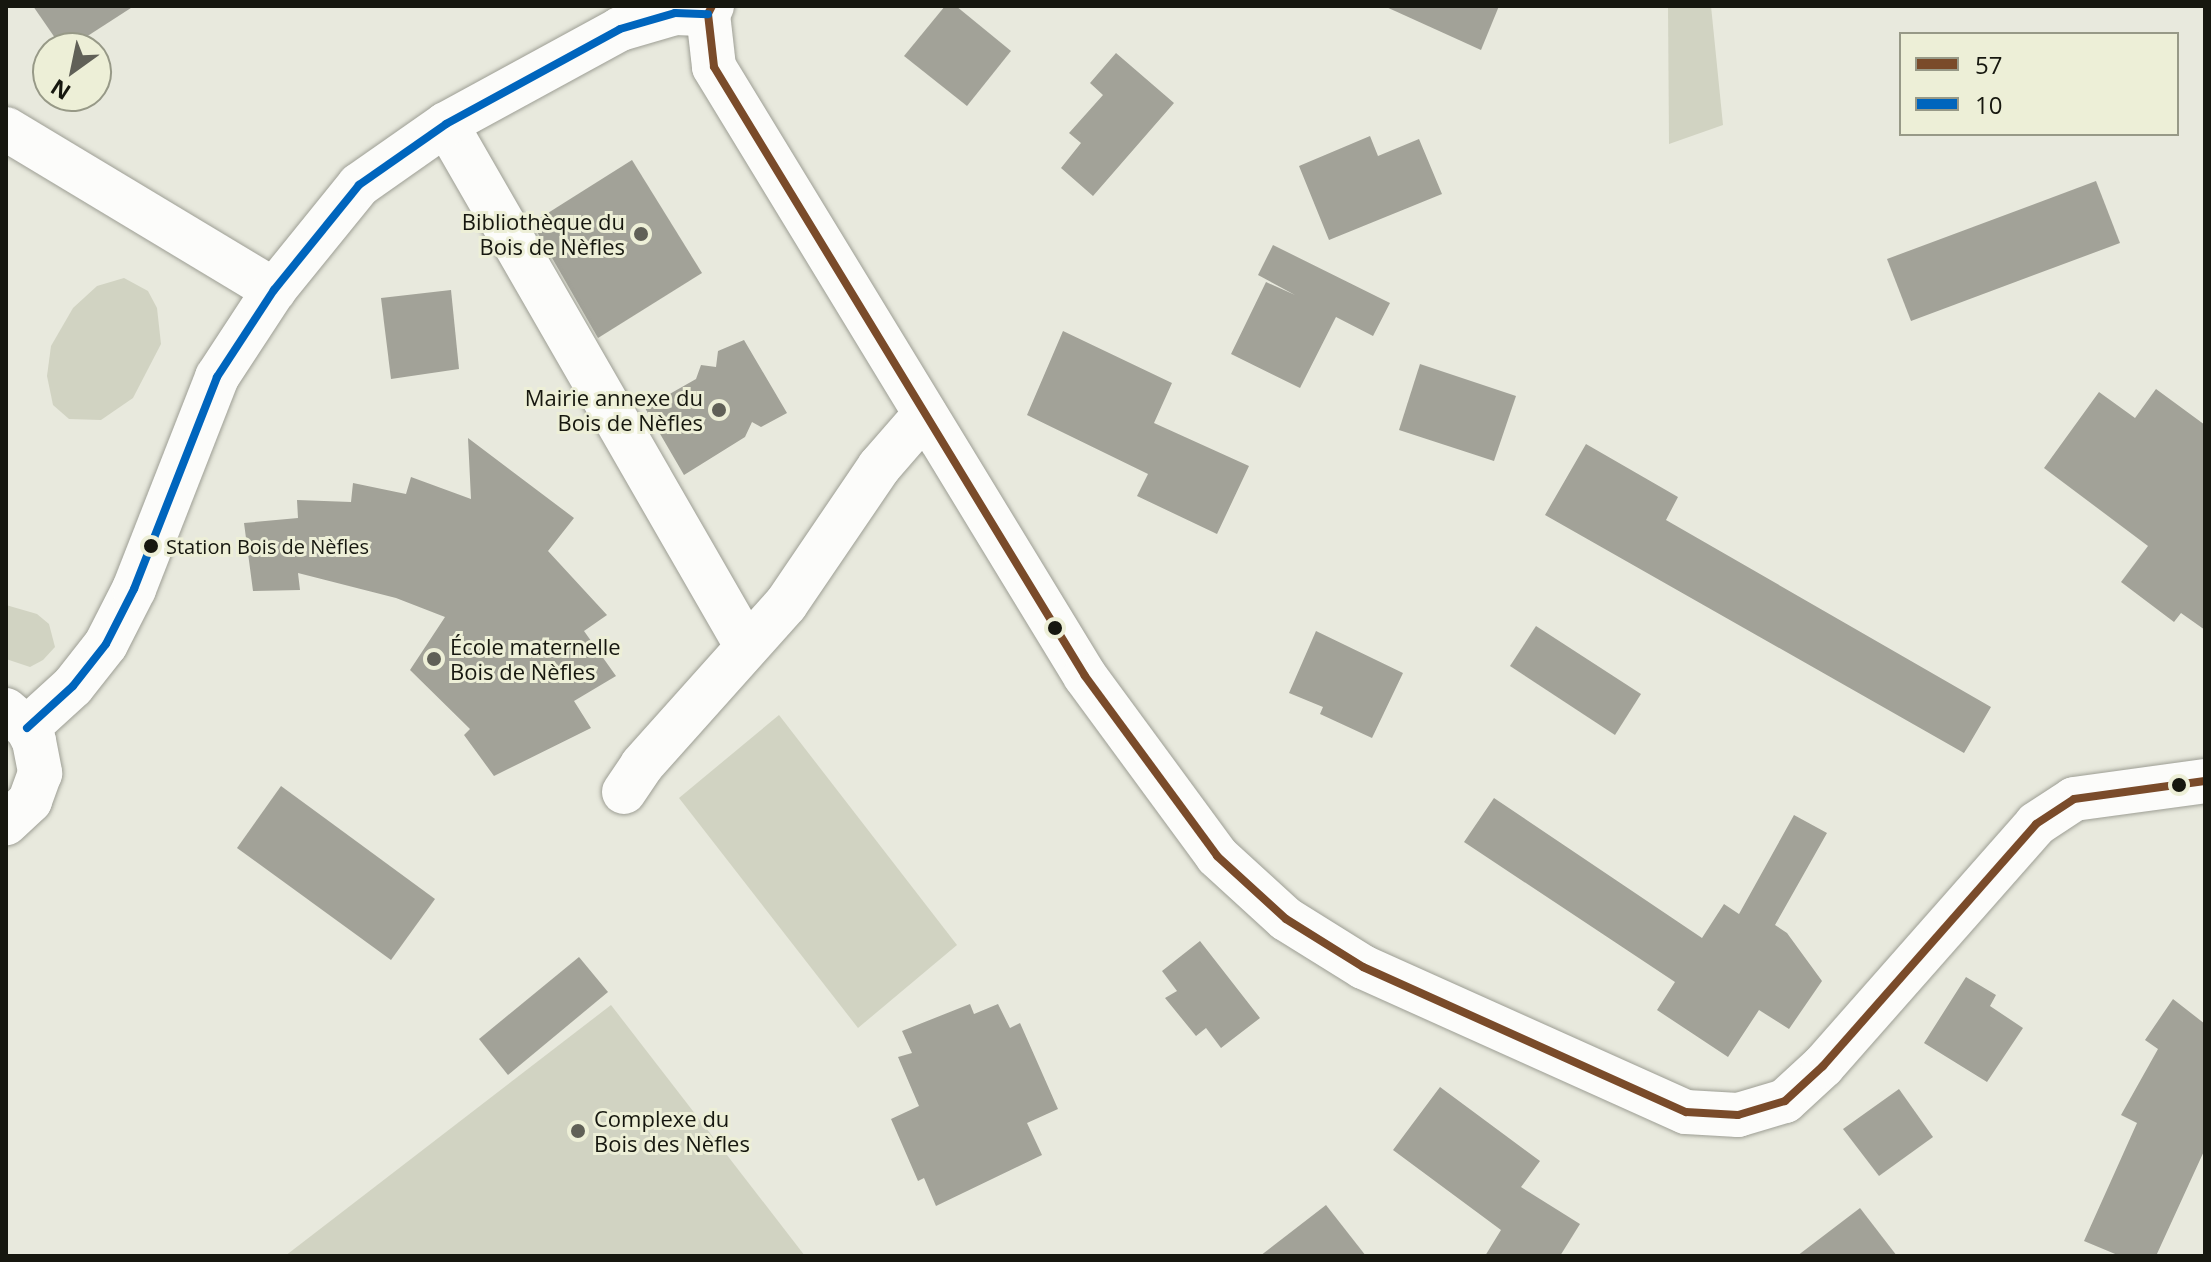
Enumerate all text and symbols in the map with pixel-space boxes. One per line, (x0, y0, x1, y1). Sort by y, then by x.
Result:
north arrow (32, 32, 112, 112)
legend (1899, 32, 2179, 136)
text: 57 (1975, 48, 2002, 81)
text: N (44, 73, 76, 108)
text: 10 (1975, 88, 2002, 121)
place label: Bibliothèque du Bois de Nèfles (462, 208, 625, 260)
marker: Bibliothèque du Bois de Nèfles (632, 225, 650, 243)
place label: Mairie annexe du Bois de Nèfles (525, 384, 703, 436)
marker: Mairie annexe du Bois de Nèfles (710, 401, 728, 419)
place label: Station Bois de Nèfles (166, 534, 369, 558)
marker: Station Bois de Nèfles (143, 538, 159, 554)
unlabelled marker (1047, 620, 1063, 636)
place label: École maternelle Bois de Nèfles (450, 633, 621, 684)
marker: École maternelle Bois de Nèfles (425, 650, 443, 668)
unlabelled marker (2171, 777, 2187, 793)
place label: Complexe du Bois des Nèfles (594, 1105, 750, 1156)
marker: Complexe du Bois des Nèfles (569, 1122, 587, 1140)

